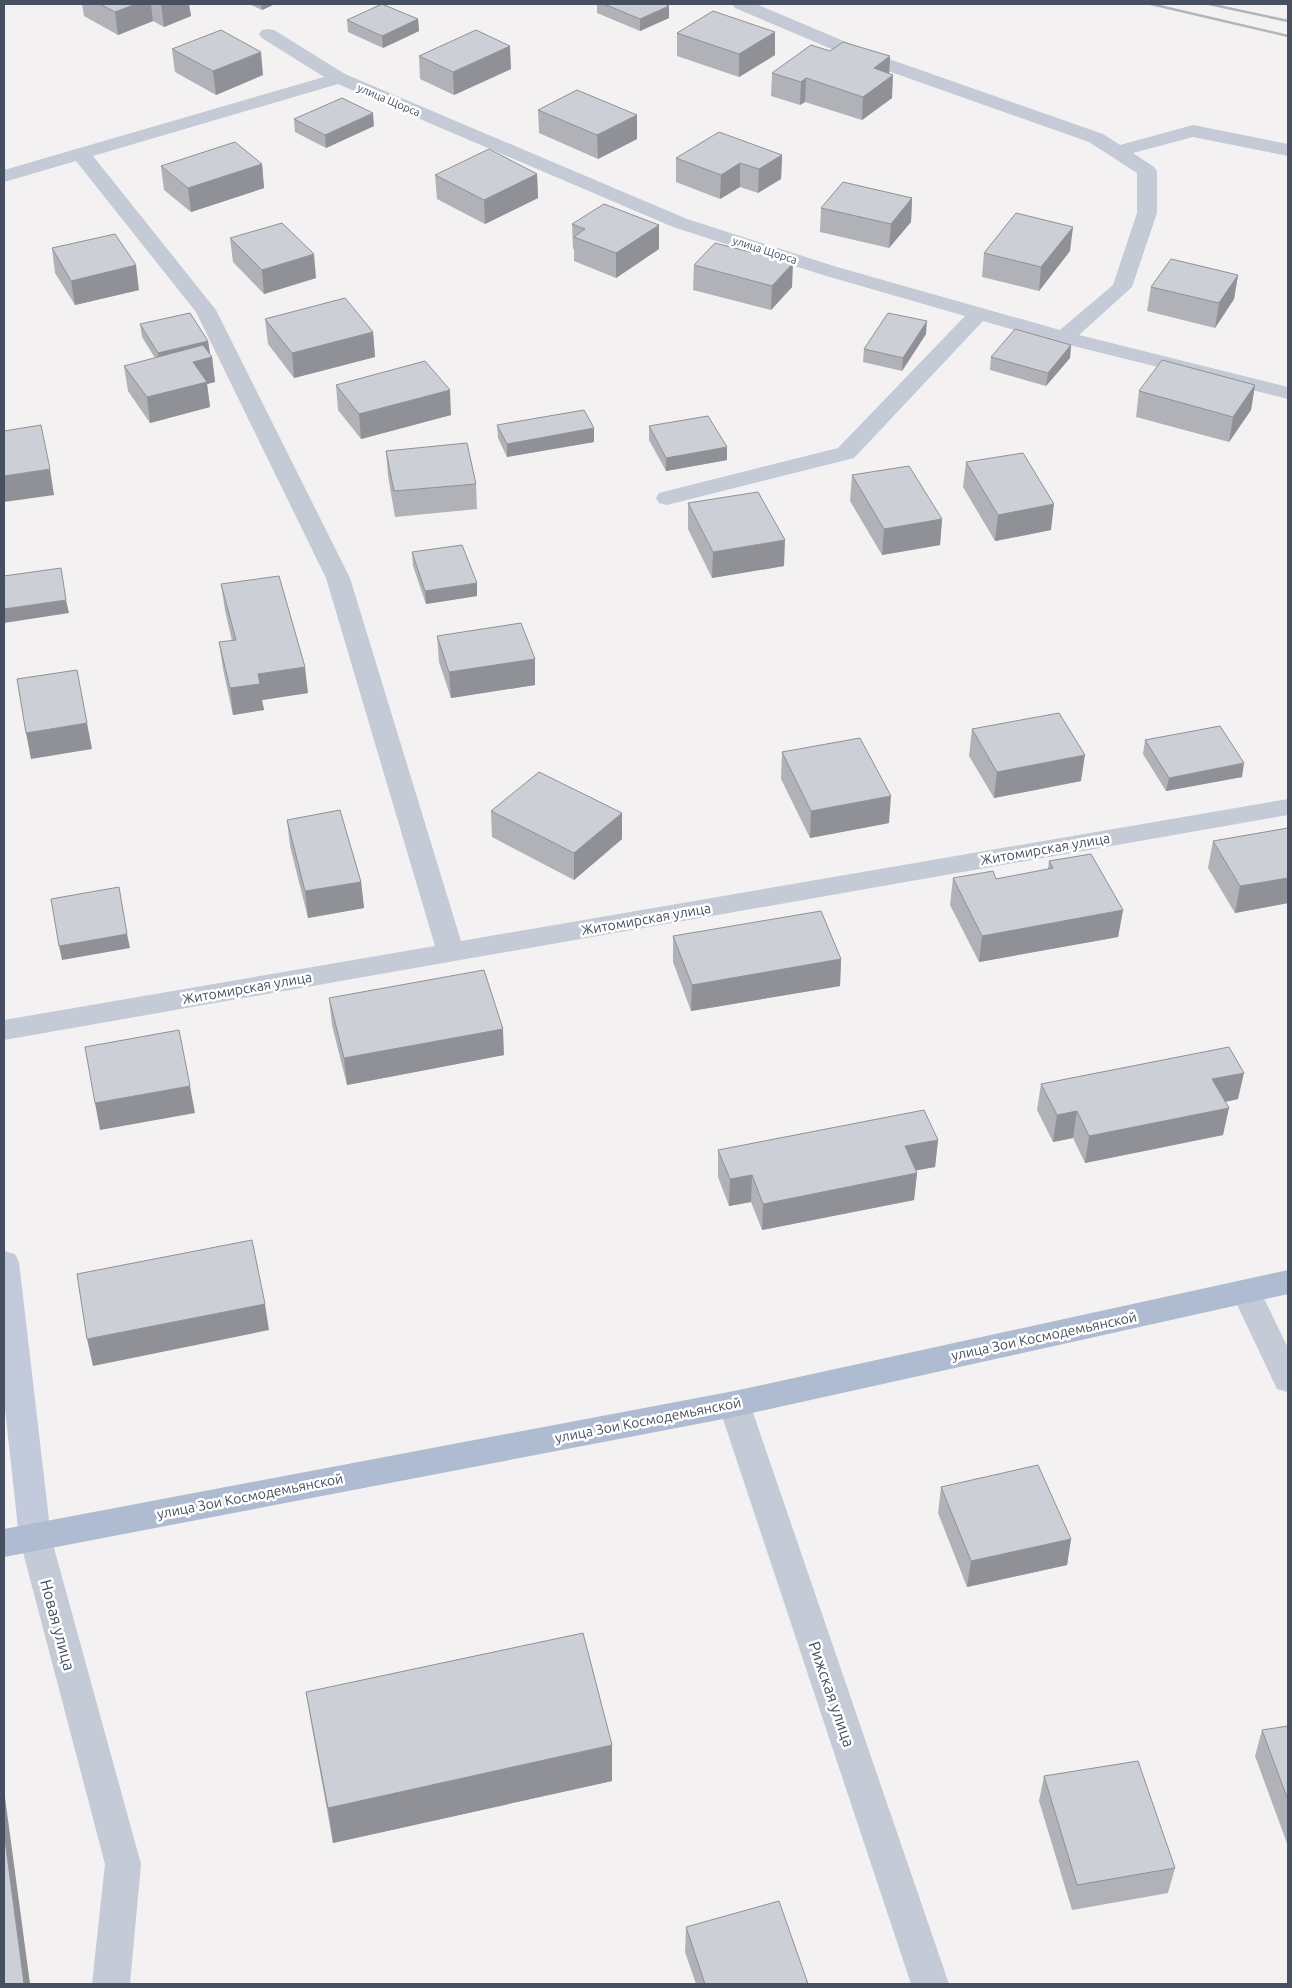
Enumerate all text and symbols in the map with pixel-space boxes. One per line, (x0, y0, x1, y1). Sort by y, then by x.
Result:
street label: улица Щорса (356, 81, 422, 119)
street label: улица Щорса (731, 234, 799, 266)
street label: Житомирская улица (979, 830, 1111, 868)
street label: Житомирская улица (580, 900, 712, 938)
street label: Житомирская улица (181, 969, 313, 1007)
street label: улица Зои Космодемьянской (950, 1308, 1138, 1364)
street label: улица Зои Космодемьянской (553, 1394, 743, 1446)
street label: улица Зои Космодемьянской (155, 1470, 345, 1522)
street label: Новая улица (37, 1577, 79, 1673)
street label: Рижская улица (805, 1639, 859, 1749)

